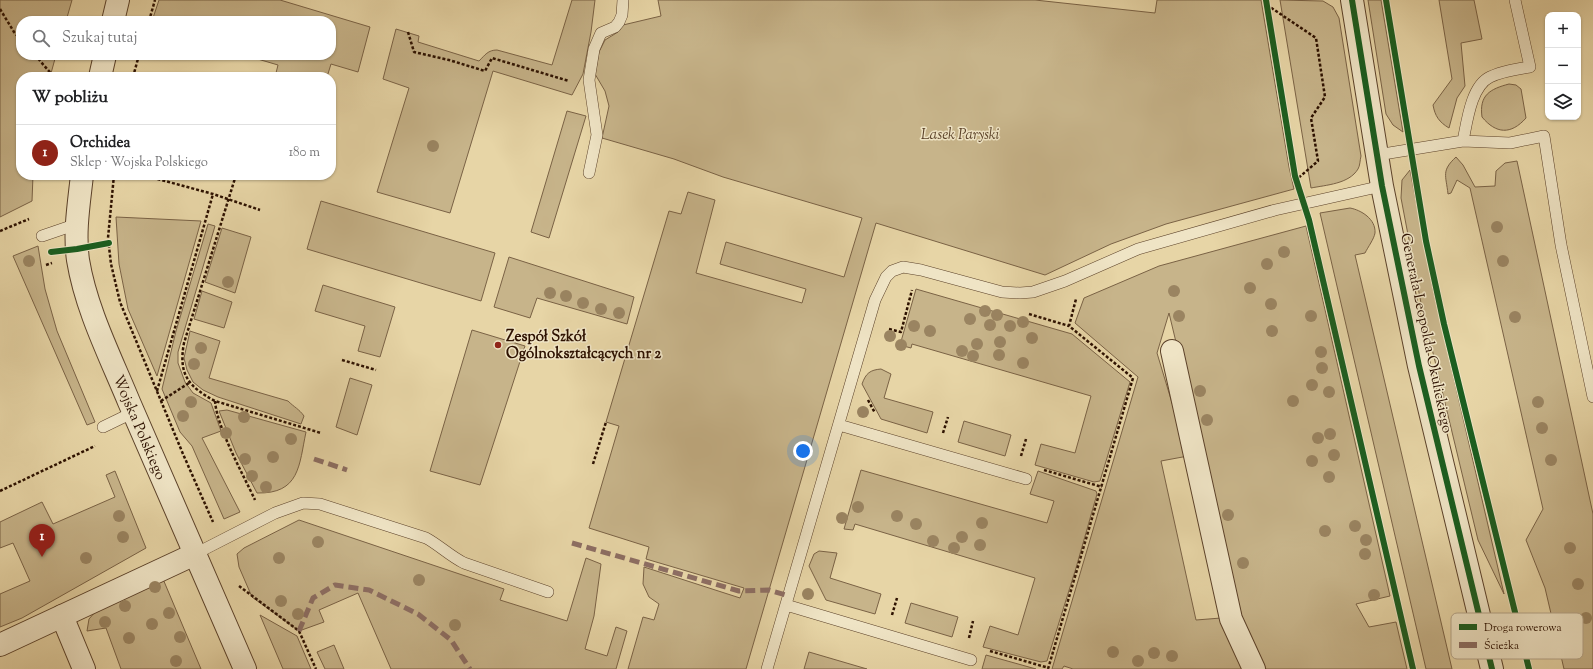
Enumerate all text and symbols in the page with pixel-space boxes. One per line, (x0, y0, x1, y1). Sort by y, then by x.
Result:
map controls (1545, 12, 1581, 120)
button: + (1545, 12, 1581, 48)
search box (16, 16, 336, 60)
icon: search (30, 27, 52, 49)
text: Szukaj tutaj (62, 28, 137, 49)
button: − (1545, 48, 1581, 84)
button: layers (1545, 84, 1581, 120)
text: W pobliżu (32, 86, 108, 110)
park label: Lasek Paryski (921, 125, 1000, 146)
text: Orchidea (70, 133, 130, 154)
text: 1 (43, 144, 47, 162)
text: 180 m (289, 144, 320, 162)
text: Sklep · Wojska Polskiego (70, 154, 208, 172)
street label: Generała Leopolda Okulickiego (1394, 231, 1457, 435)
place label: Zespół Szkół Ogólnokształcących nr 2 (506, 327, 662, 365)
marker: Zespół Szkół Ogólnokształcących nr 2 (493, 340, 503, 350)
street label: Wojska Polskiego (107, 372, 170, 484)
your location (793, 441, 813, 461)
pin: 1 (29, 524, 55, 557)
legend (1451, 613, 1583, 659)
text: Droga rowerowa (1484, 620, 1562, 636)
text: Ścieżka (1484, 638, 1519, 654)

